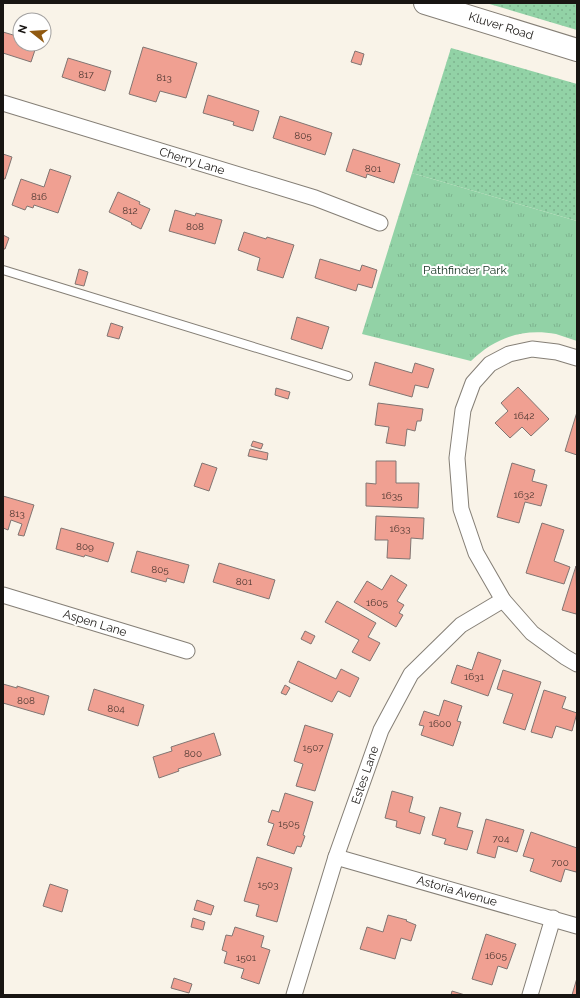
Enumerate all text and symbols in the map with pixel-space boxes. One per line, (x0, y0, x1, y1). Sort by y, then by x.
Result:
street label: Kluver Road (467, 9, 535, 43)
north arrow (12, 12, 52, 52)
text: N (15, 23, 30, 35)
house number: 817 (78, 69, 94, 80)
house number: 813 (156, 72, 172, 83)
house number: 805 (294, 130, 312, 141)
street label: Cherry Lane (158, 144, 226, 178)
house number: 801 (365, 163, 382, 174)
house number: 816 (31, 191, 47, 202)
house number: 812 (122, 205, 138, 216)
house number: 808 (186, 221, 204, 232)
park label: Pathfinder Park (423, 263, 508, 277)
house number: 1642 (514, 410, 534, 421)
house number: 1632 (514, 489, 534, 500)
house number: 1635 (381, 490, 403, 501)
house number: 813 (9, 508, 25, 519)
house number: 1633 (390, 523, 411, 534)
house number: 809 (76, 541, 94, 552)
house number: 805 (151, 564, 169, 575)
house number: 801 (236, 576, 253, 587)
house number: 1605 (366, 597, 388, 608)
street label: Aspen Lane (61, 607, 129, 639)
house number: 1631 (464, 671, 485, 682)
house number: 808 (17, 695, 35, 706)
house number: 804 (107, 703, 125, 714)
house number: 1600 (429, 718, 451, 729)
house number: 1507 (302, 742, 324, 753)
street label: Estes Lane (349, 744, 381, 806)
house number: 800 (184, 748, 202, 759)
house number: 1505 (278, 818, 300, 829)
house number: 704 (493, 833, 510, 844)
house number: 700 (551, 857, 569, 868)
street label: Astoria Avenue (415, 873, 499, 909)
house number: 1503 (257, 879, 279, 890)
house number: 1605 (485, 950, 507, 961)
house number: 1501 (236, 952, 257, 963)

